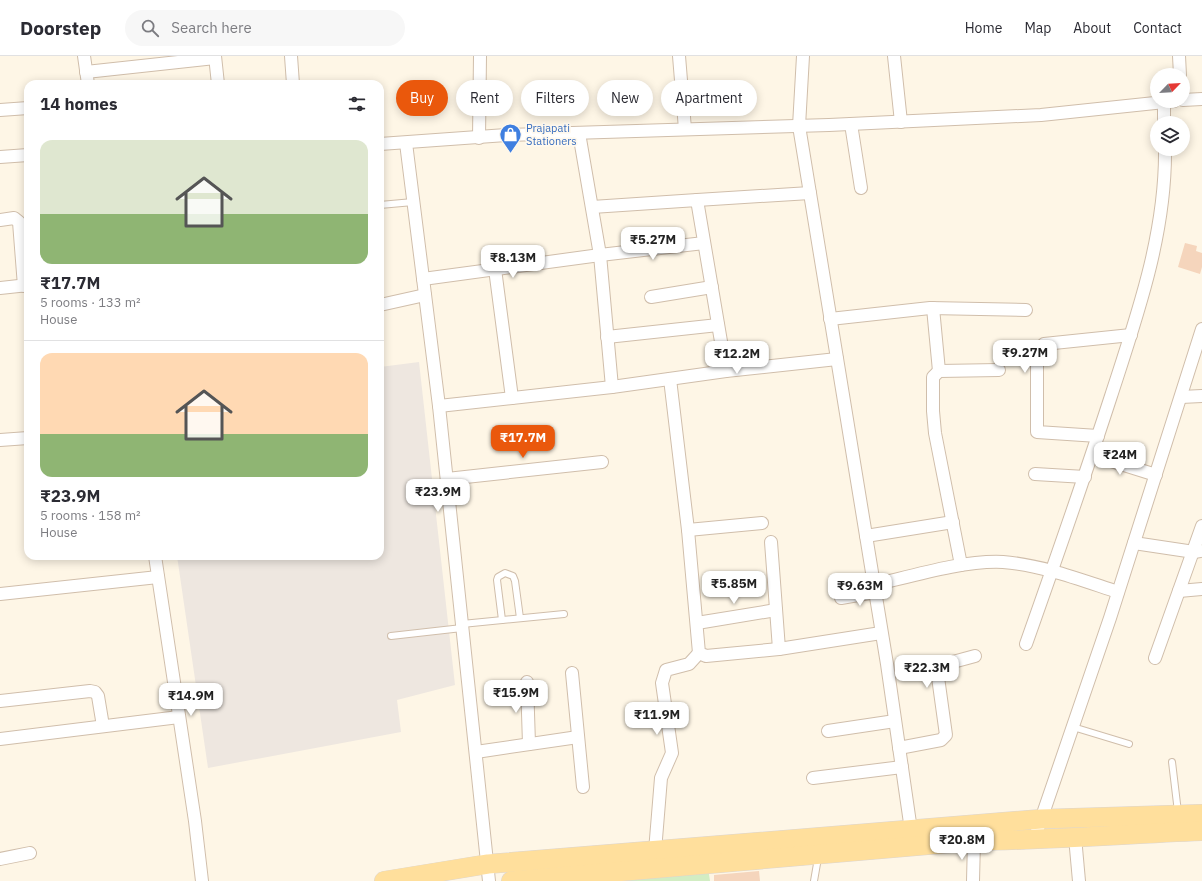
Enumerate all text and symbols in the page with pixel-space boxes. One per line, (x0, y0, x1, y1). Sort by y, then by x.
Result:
search box (125, 10, 405, 46)
text: Doorstep (20, 16, 101, 40)
icon: search (139, 17, 161, 39)
text: Search here (171, 18, 252, 37)
text: Home (965, 19, 1002, 37)
text: Map (1024, 19, 1051, 37)
text: About (1073, 19, 1111, 37)
text: Contact (1133, 19, 1182, 37)
north arrow (1150, 68, 1190, 108)
map controls (1150, 68, 1190, 156)
chip: Buy (396, 80, 448, 116)
chip: Rent (456, 80, 513, 116)
chip: Filters (521, 80, 589, 116)
chip: New (597, 80, 653, 116)
chip: Apartment (661, 80, 757, 116)
text: 14 homes (40, 93, 117, 115)
icon: filters (346, 93, 368, 115)
button: layers (1150, 116, 1190, 156)
shop icon: Prajapati Stationers (497, 121, 523, 154)
place label: Prajapati Stationers (526, 121, 577, 148)
icon: home (168, 166, 240, 238)
pin: ₹5.27M (620, 227, 686, 261)
text: ₹5.27M (630, 231, 676, 248)
pin: ₹8.13M (480, 245, 546, 279)
text: ₹8.13M (490, 249, 536, 266)
text: ₹17.7M (40, 272, 101, 294)
text: 5 rooms · 133 m² (40, 294, 141, 311)
text: House (40, 311, 77, 328)
pin: ₹9.27M (992, 340, 1058, 374)
pin: ₹12.2M (704, 341, 770, 375)
text: ₹9.27M (1002, 344, 1048, 361)
text: ₹12.2M (714, 345, 760, 362)
icon: home (168, 379, 240, 451)
pin: ₹17.7M (490, 425, 556, 459)
text: ₹17.7M (500, 429, 546, 446)
pin: ₹24M (1096, 442, 1144, 476)
text: ₹24M (1103, 446, 1137, 463)
pin: ₹23.9M (405, 479, 471, 513)
text: ₹23.9M (415, 483, 461, 500)
text: ₹23.9M (40, 485, 101, 507)
text: 5 rooms · 158 m² (40, 507, 141, 524)
text: House (40, 524, 77, 541)
pin: ₹5.85M (701, 571, 767, 605)
pin: ₹9.63M (827, 573, 893, 607)
text: ₹5.85M (711, 575, 757, 592)
text: ₹9.63M (837, 577, 883, 594)
pin: ₹22.3M (894, 655, 960, 689)
text: ₹22.3M (904, 659, 950, 676)
pin: ₹15.9M (483, 680, 549, 714)
pin: ₹14.9M (158, 683, 224, 717)
text: ₹15.9M (493, 684, 539, 701)
text: ₹14.9M (168, 687, 214, 704)
pin: ₹11.9M (624, 702, 690, 736)
text: ₹11.9M (634, 706, 680, 723)
pin: ₹20.8M (929, 827, 995, 861)
text: ₹20.8M (939, 831, 985, 848)

